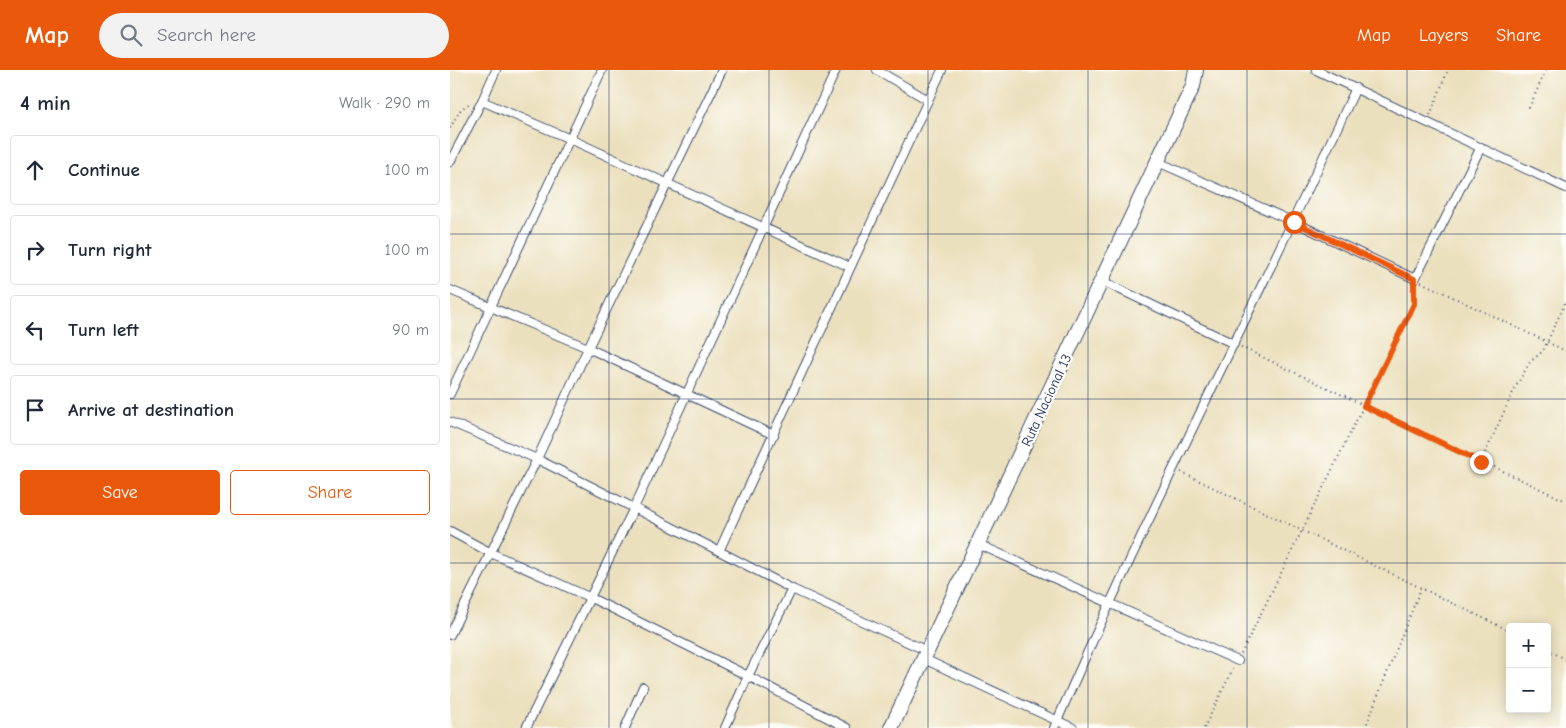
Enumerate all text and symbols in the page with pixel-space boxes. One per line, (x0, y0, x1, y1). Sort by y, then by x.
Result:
search box (99, 13, 449, 58)
text: Map (25, 21, 69, 49)
icon: search (117, 21, 145, 49)
text: Search here (157, 24, 256, 46)
text: Map (1357, 25, 1391, 46)
text: Layers (1419, 25, 1468, 46)
text: Share (1496, 25, 1541, 46)
text: 4 min (20, 91, 71, 115)
text: Walk · 290 m (339, 94, 430, 112)
icon: ahead (21, 156, 49, 184)
text: Continue (68, 159, 140, 181)
text: 100 m (385, 161, 429, 179)
route start (1283, 211, 1306, 234)
icon: right (21, 236, 49, 264)
text: Turn right (68, 239, 152, 261)
text: 100 m (385, 241, 429, 259)
icon: left (21, 316, 49, 344)
text: Turn left (68, 319, 139, 341)
text: 90 m (392, 321, 429, 339)
street label: Ruta Nacional 13 (1018, 351, 1075, 449)
icon: arrive (21, 396, 49, 424)
text: Arrive at destination (68, 399, 234, 421)
route end (1470, 451, 1493, 474)
button: Save (20, 470, 220, 515)
button: Share (230, 470, 430, 515)
map controls (1506, 623, 1551, 713)
button: + (1506, 623, 1551, 668)
button: − (1506, 668, 1551, 713)

